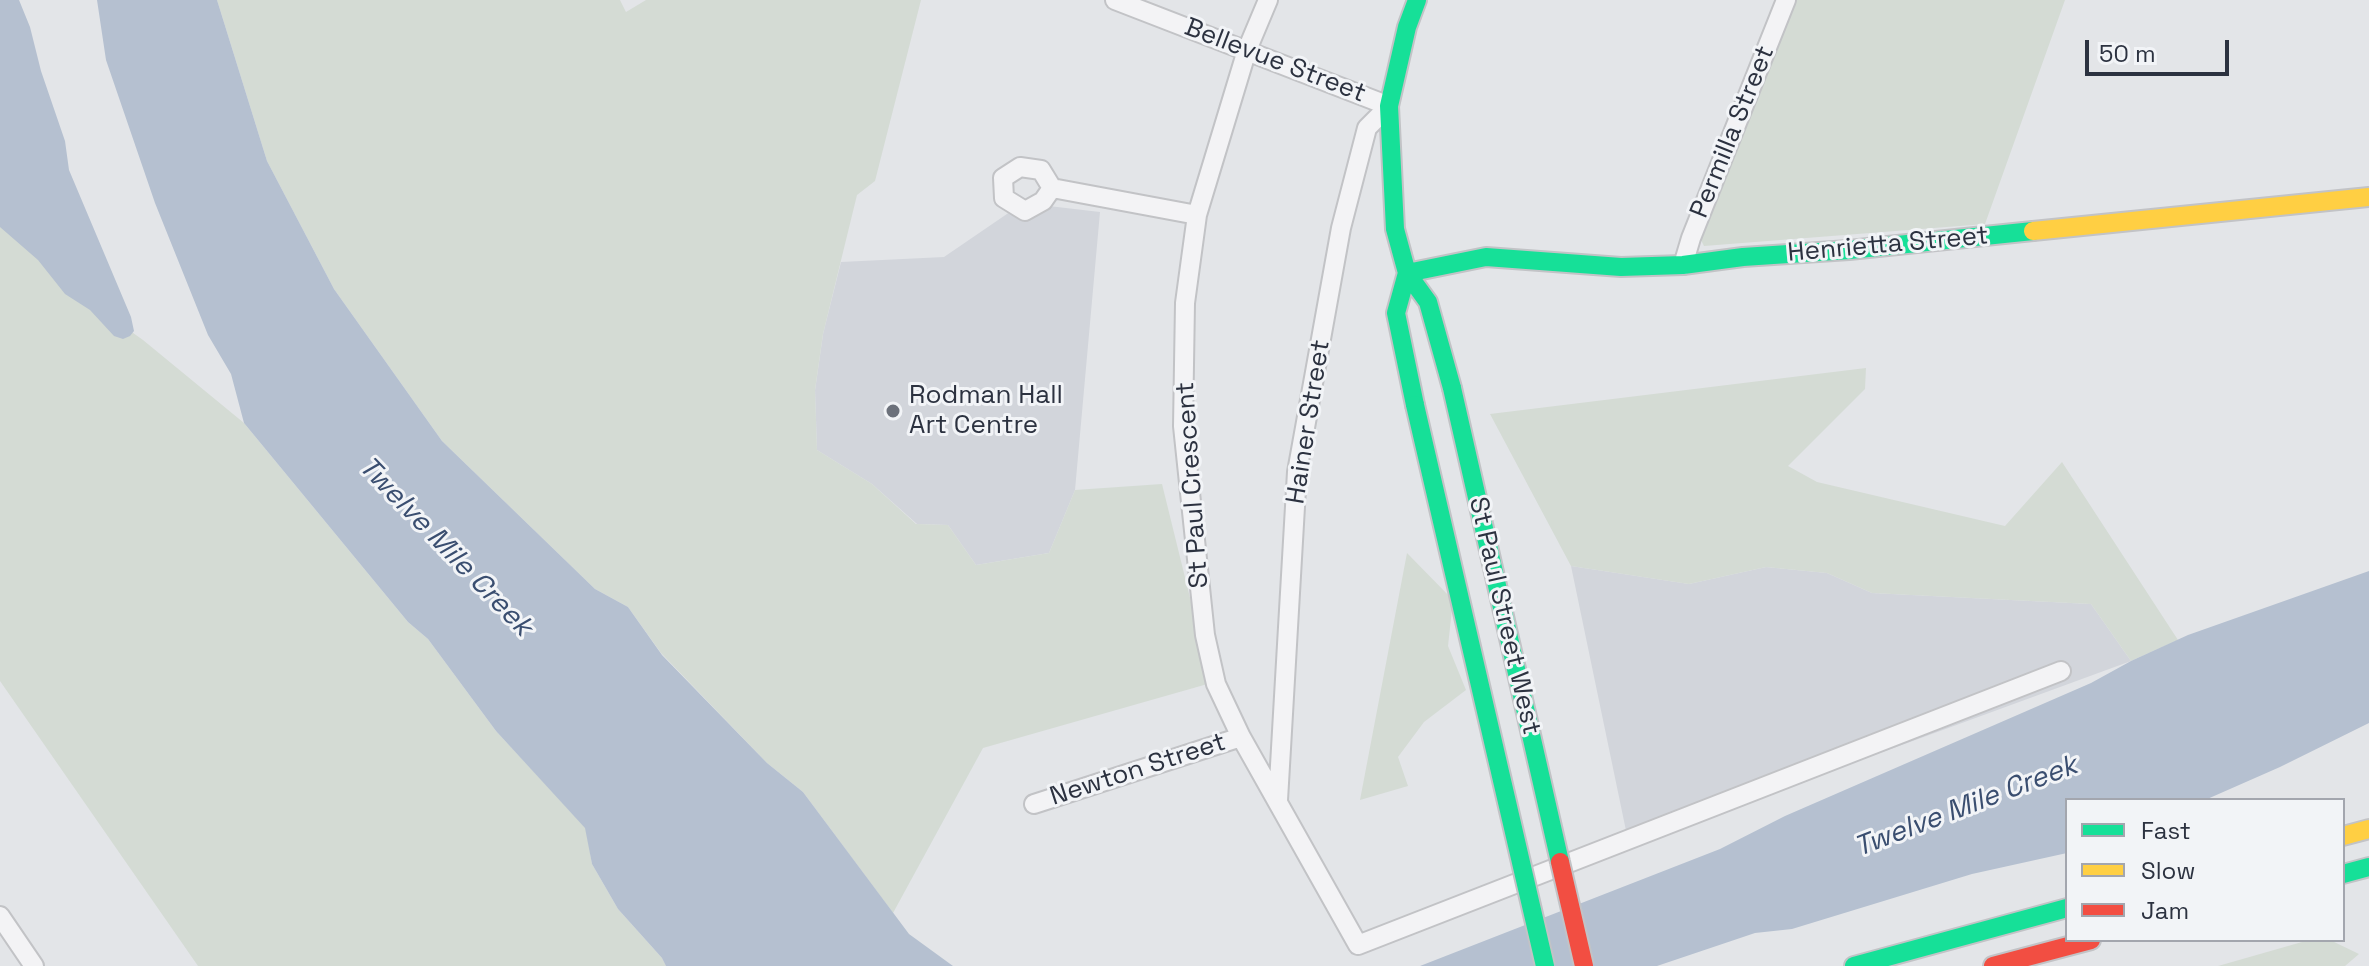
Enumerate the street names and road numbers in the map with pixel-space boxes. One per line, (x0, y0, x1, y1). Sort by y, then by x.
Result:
street label: Bellevue Street (1180, 12, 1370, 110)
street label: Permilla Street (1684, 41, 1782, 223)
street label: Henrietta Street (1786, 221, 1990, 269)
street label: Hainer Street (1281, 338, 1337, 506)
street label: St Paul Crescent (1170, 381, 1216, 589)
street label: St Paul Street West (1461, 494, 1547, 738)
street label: Newton Street (1046, 727, 1230, 813)

